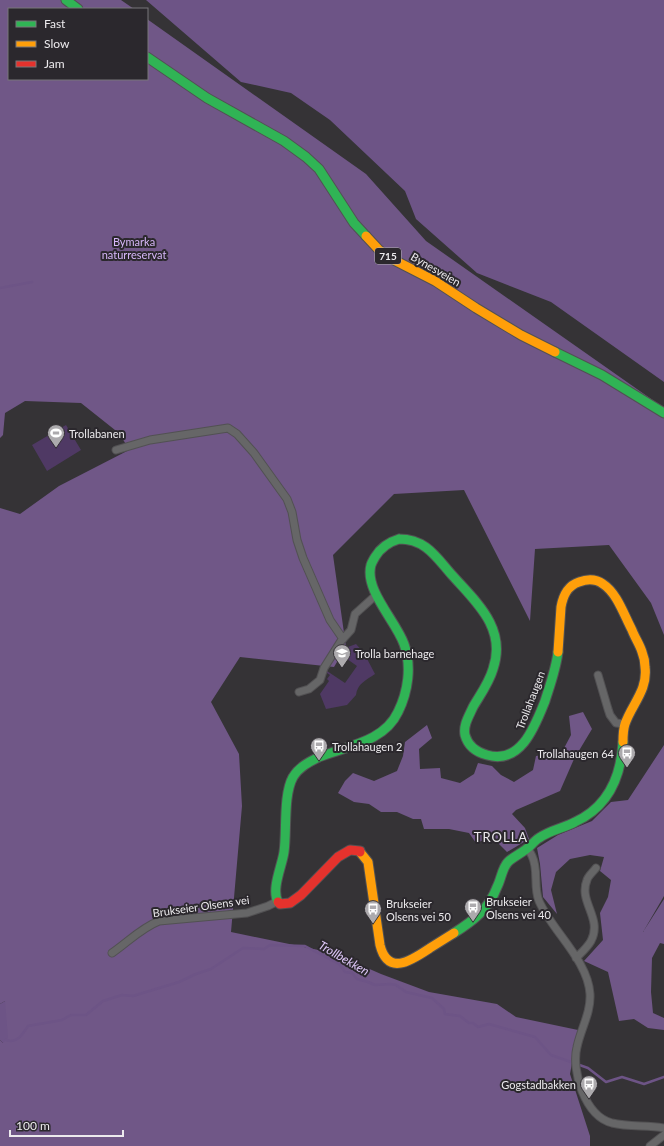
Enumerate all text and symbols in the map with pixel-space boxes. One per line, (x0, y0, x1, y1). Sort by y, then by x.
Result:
legend (8, 8, 148, 80)
text: Fast (44, 16, 66, 31)
text: Slow (44, 36, 70, 51)
text: Jam (44, 56, 65, 71)
park label: Bymarka naturreservat (102, 235, 166, 261)
road number: 715 (375, 248, 401, 264)
street label: Bynesveien (409, 250, 463, 288)
sports icon: Trollabanen (46, 423, 66, 448)
place label: Trollabanen (69, 427, 125, 440)
school or university icon: Trolla barnehage (332, 643, 352, 668)
place label: Trolla barnehage (355, 647, 435, 660)
street label: Trollahaugen (513, 669, 547, 731)
bus stop icon: Trollahaugen 2 (309, 736, 329, 761)
place label: Trollahaugen 2 (332, 740, 402, 753)
bus stop icon: Trollahaugen 64 (617, 743, 637, 768)
place label: Trollahaugen 64 (537, 747, 615, 760)
district label: TROLLA (474, 829, 528, 845)
street label: Brukseier Olsens vei (152, 893, 251, 919)
place label: Brukseier Olsens vei 40 (486, 895, 551, 921)
place label: Brukseier Olsens vei 50 (386, 897, 451, 923)
bus stop icon: Brukseier Olsens vei 40 (463, 897, 483, 922)
bus stop icon: Brukseier Olsens vei 50 (363, 899, 383, 924)
water label: Trollbekken (316, 937, 372, 979)
bus stop icon: Gogstadbakken (579, 1074, 599, 1099)
place label: Gogstadbakken (501, 1078, 576, 1091)
scale bar (10, 1112, 123, 1138)
text: 100 m (16, 1118, 50, 1133)

